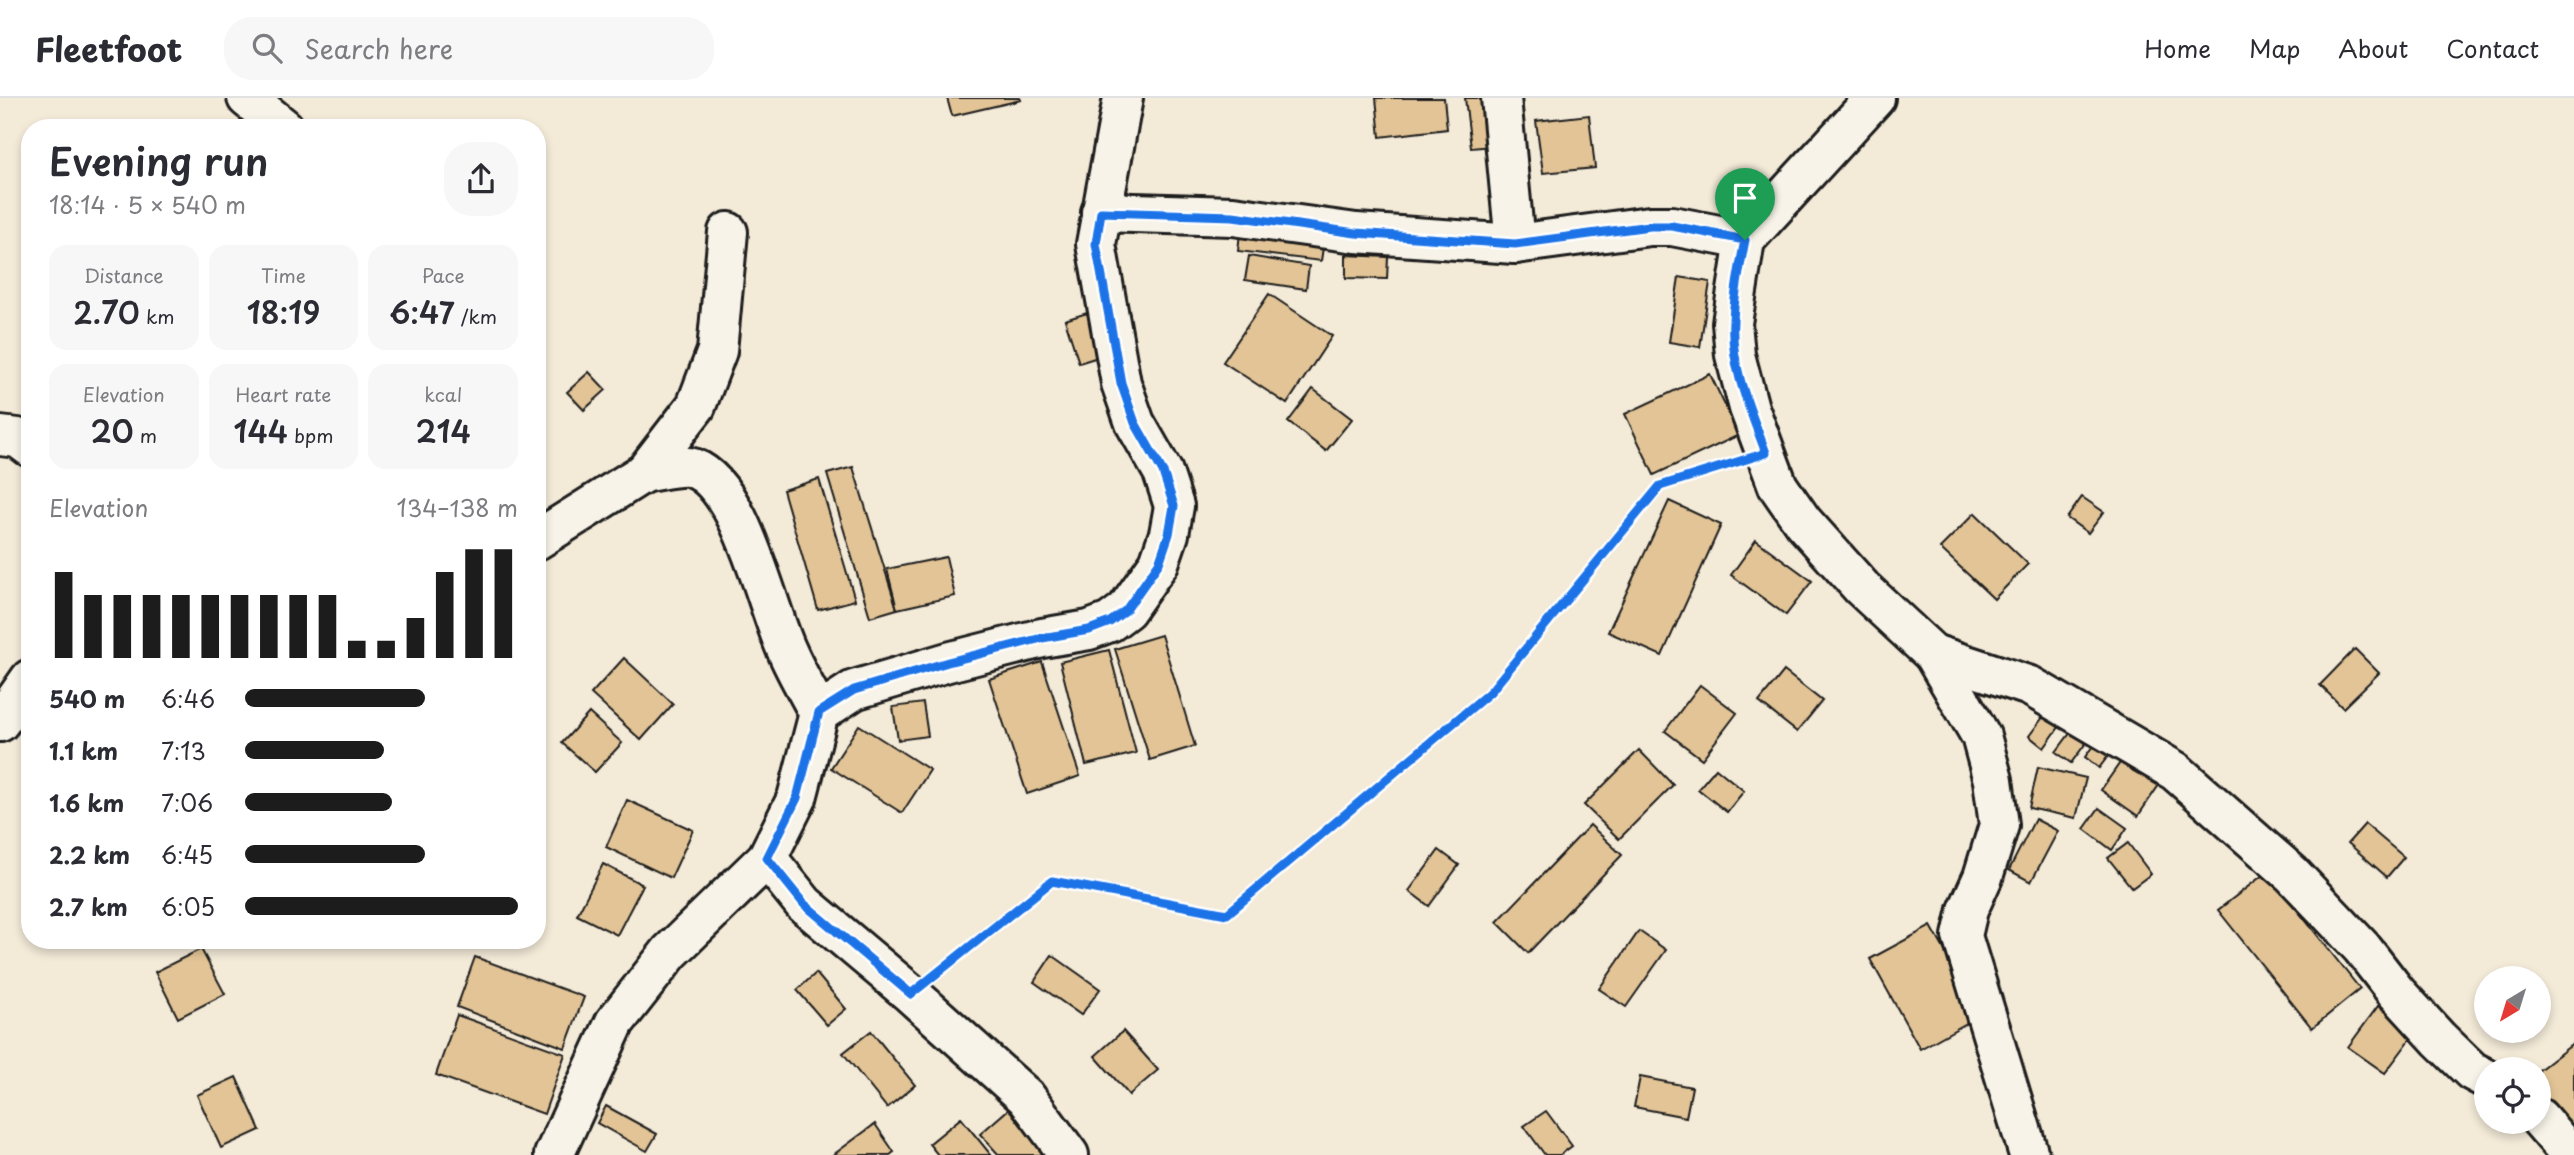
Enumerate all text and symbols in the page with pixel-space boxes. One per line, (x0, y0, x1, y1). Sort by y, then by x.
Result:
search box (224, 17, 714, 80)
text: Fleetfoot (35, 23, 182, 73)
icon: search (248, 29, 286, 67)
text: Search here (304, 29, 453, 68)
text: Home (2144, 30, 2211, 66)
text: Map (2249, 30, 2300, 66)
text: About (2338, 30, 2408, 66)
text: Contact (2446, 30, 2539, 66)
text: Evening run (49, 132, 268, 189)
button: share (444, 142, 518, 216)
pin (1715, 168, 1775, 240)
icon: arrive (1726, 179, 1764, 217)
text: 18:14 · 5 × 540 m (49, 187, 246, 222)
text: Distance (84, 261, 164, 289)
text: Time (261, 261, 306, 289)
text: Pace (422, 261, 465, 289)
text: 2.70 (73, 289, 140, 334)
text: 18:19 (247, 289, 320, 334)
text: 6:47 (389, 289, 455, 334)
text: km (140, 302, 175, 330)
text: /km (455, 302, 497, 330)
text: Elevation (83, 380, 165, 408)
text: Heart rate (236, 380, 331, 408)
text: kcal (424, 380, 462, 408)
text: 20 (91, 408, 134, 453)
text: 144 (233, 408, 288, 453)
text: 214 (415, 408, 471, 453)
text: m (134, 421, 157, 449)
text: bpm (288, 421, 334, 449)
text: Elevation (49, 490, 148, 525)
text: 134–138 m (397, 490, 518, 525)
text: 540 m (49, 681, 125, 716)
text: 6:46 (161, 681, 215, 716)
text: 1.1 km (49, 733, 118, 768)
text: 7:13 (161, 733, 206, 768)
text: 1.6 km (49, 785, 124, 820)
text: 7:06 (161, 785, 213, 820)
text: 2.2 km (49, 837, 130, 872)
text: 6:45 (161, 837, 213, 872)
text: 2.7 km (49, 889, 128, 924)
text: 6:05 (161, 889, 215, 924)
north arrow (2474, 966, 2552, 1043)
map controls (2474, 966, 2551, 1134)
button: locate (2474, 1057, 2551, 1134)

